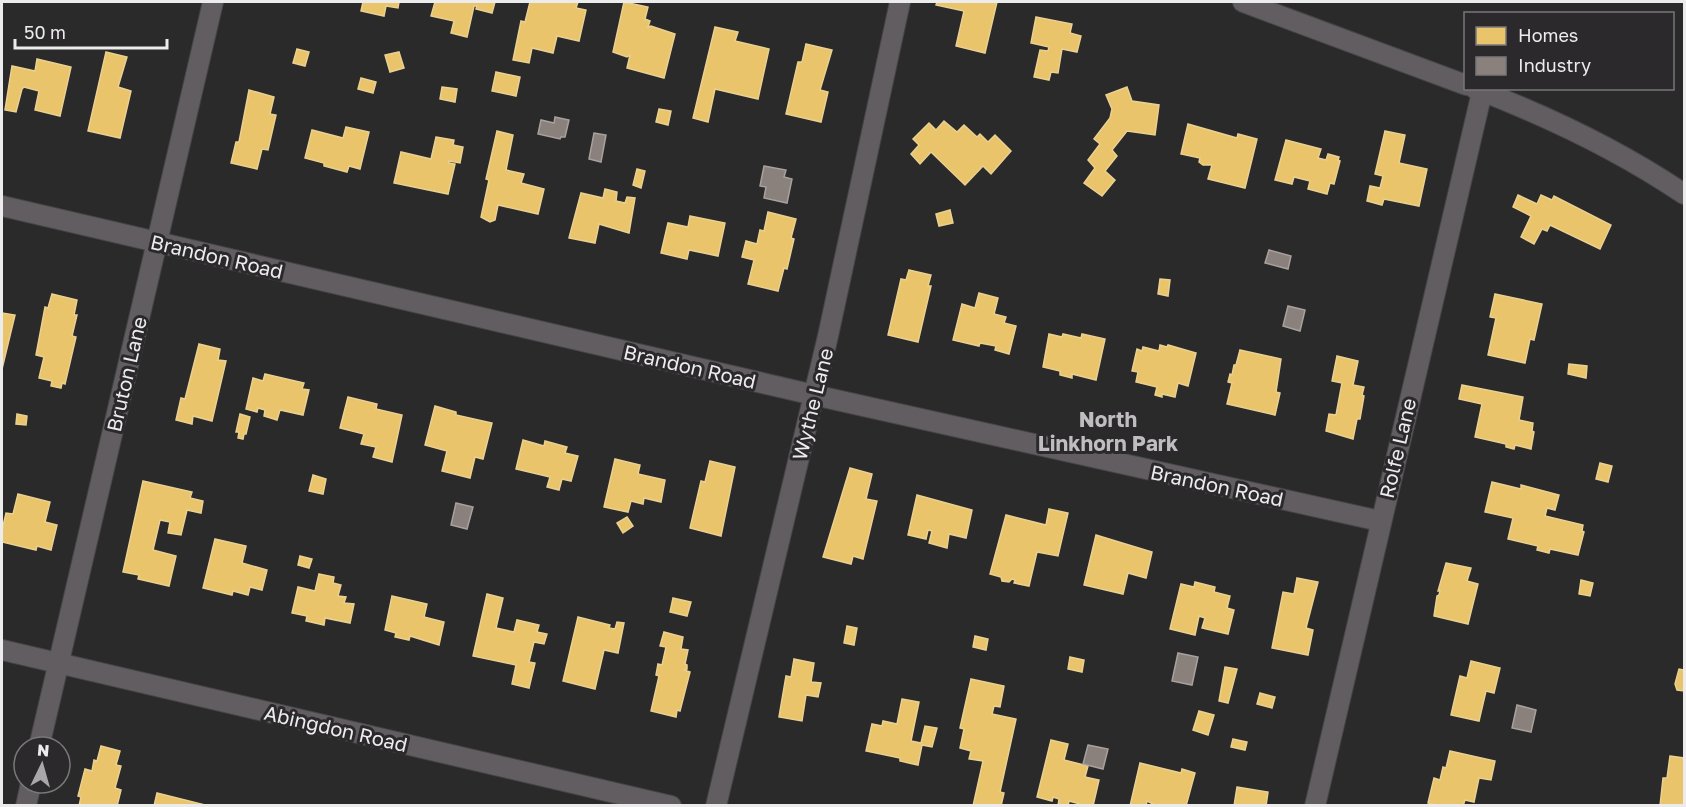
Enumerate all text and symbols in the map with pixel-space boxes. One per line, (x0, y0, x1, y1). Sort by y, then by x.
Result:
scale bar (15, 12, 166, 50)
legend (1464, 12, 1674, 90)
text: 50 m (24, 21, 66, 43)
text: Homes (1518, 24, 1578, 46)
text: Industry (1518, 54, 1591, 76)
street label: Brandon Road (148, 229, 286, 283)
street label: Bruton Lane (101, 314, 151, 434)
street label: Brandon Road (621, 339, 759, 393)
street label: Wythe Lane (786, 345, 838, 463)
street label: Rolfe Lane (1374, 396, 1420, 500)
district label: North Linkhorn Park (1038, 406, 1178, 456)
street label: Brandon Road (1148, 459, 1286, 511)
street label: Abingdon Road (262, 700, 410, 756)
north arrow (12, 735, 72, 795)
text: N (36, 740, 50, 761)

